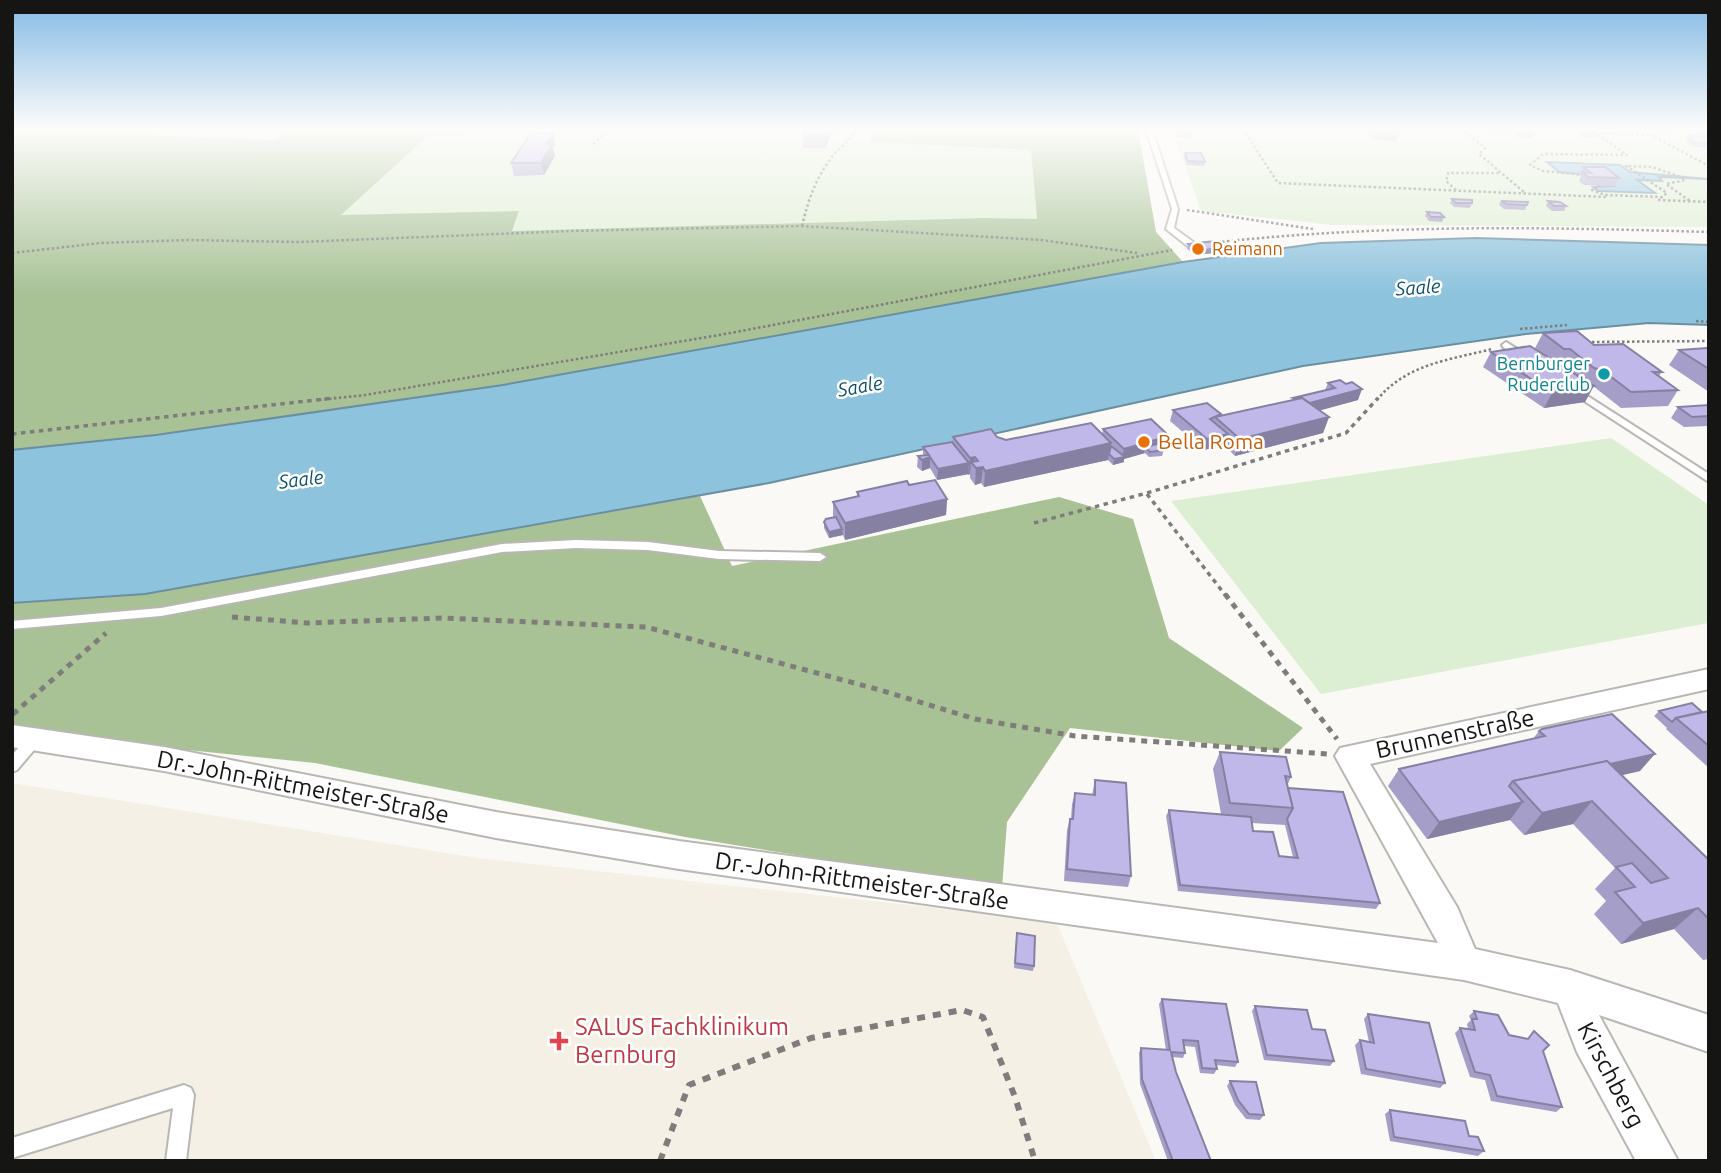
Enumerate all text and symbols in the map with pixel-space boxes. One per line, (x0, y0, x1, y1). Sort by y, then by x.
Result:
place label: Reimann (1212, 238, 1283, 258)
marker: Reimann (1190, 241, 1206, 257)
water label: Saale (1394, 274, 1442, 300)
place label: Bernburger Ruderclub (1497, 353, 1590, 394)
marker: Bernburger Ruderclub (1596, 366, 1612, 382)
water label: Saale (835, 371, 884, 401)
place label: Bella Roma (1158, 429, 1264, 453)
marker: Bella Roma (1136, 434, 1152, 450)
water label: Saale (276, 465, 325, 493)
street label: Brunnenstraße (1373, 704, 1537, 763)
street label: Dr.-John-Rittmeister-Straße (155, 745, 451, 828)
street label: Dr.-John-Rittmeister-Straße (713, 846, 1011, 915)
place label: SALUS Fachklinikum Bernburg (575, 1013, 789, 1068)
street label: Kirschberg (1572, 1017, 1650, 1132)
marker: SALUS Fachklinikum Bernburg (549, 1031, 569, 1051)

